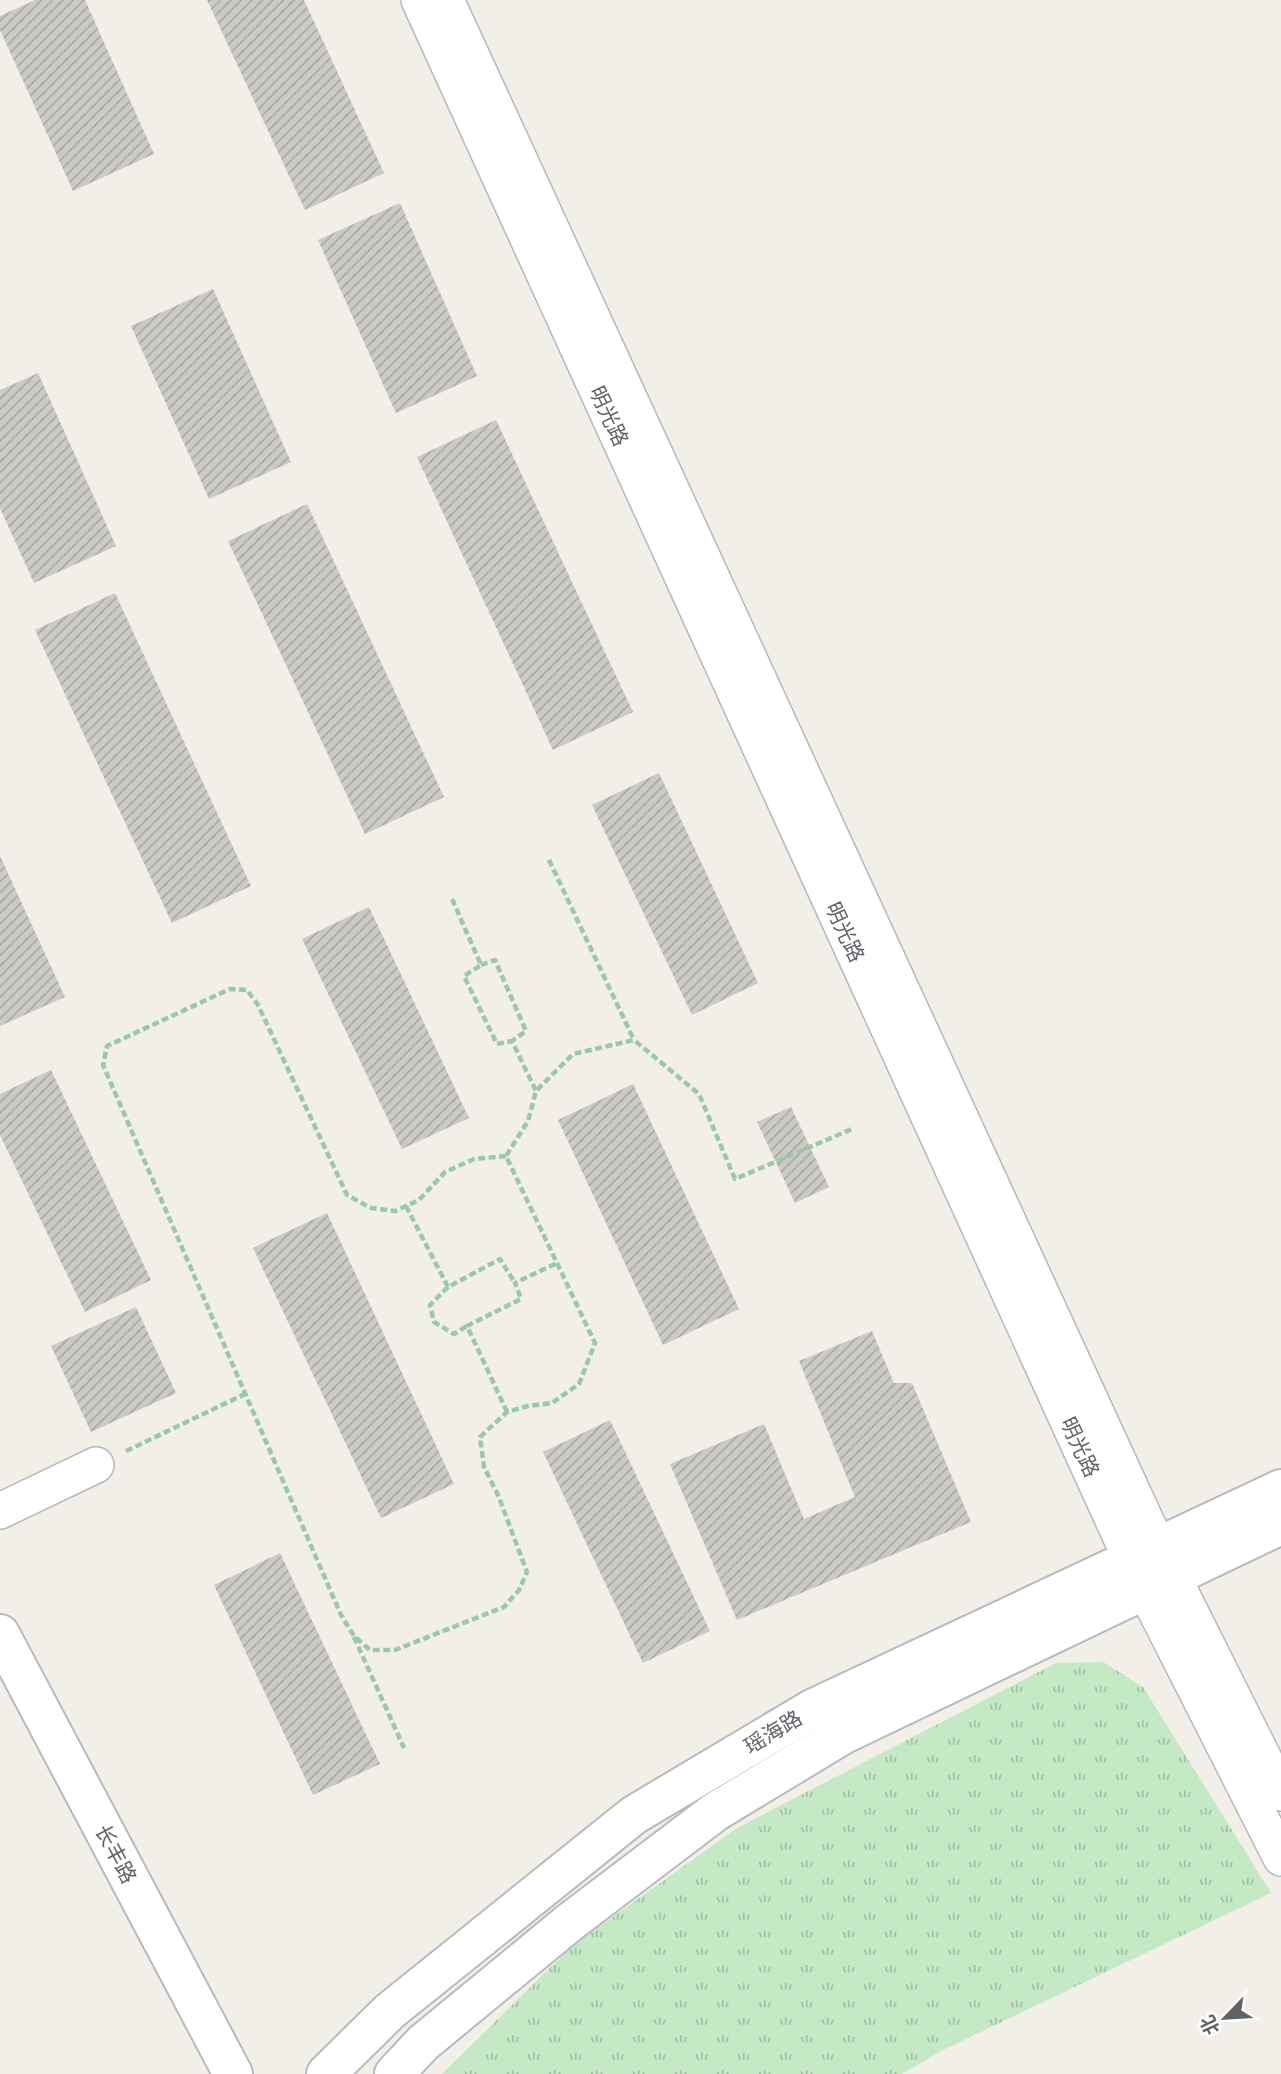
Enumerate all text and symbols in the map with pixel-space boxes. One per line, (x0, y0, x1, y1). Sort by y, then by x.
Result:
street label: 明光路 (584, 382, 634, 450)
street label: 明光路 (820, 898, 870, 966)
street label: 明光路 (1055, 1413, 1105, 1481)
street label: 瑶海路 (740, 1705, 806, 1759)
street label: 长丰路 (90, 1820, 142, 1888)
north arrow (1190, 1983, 1260, 2053)
text: 北 (1196, 2011, 1224, 2038)

